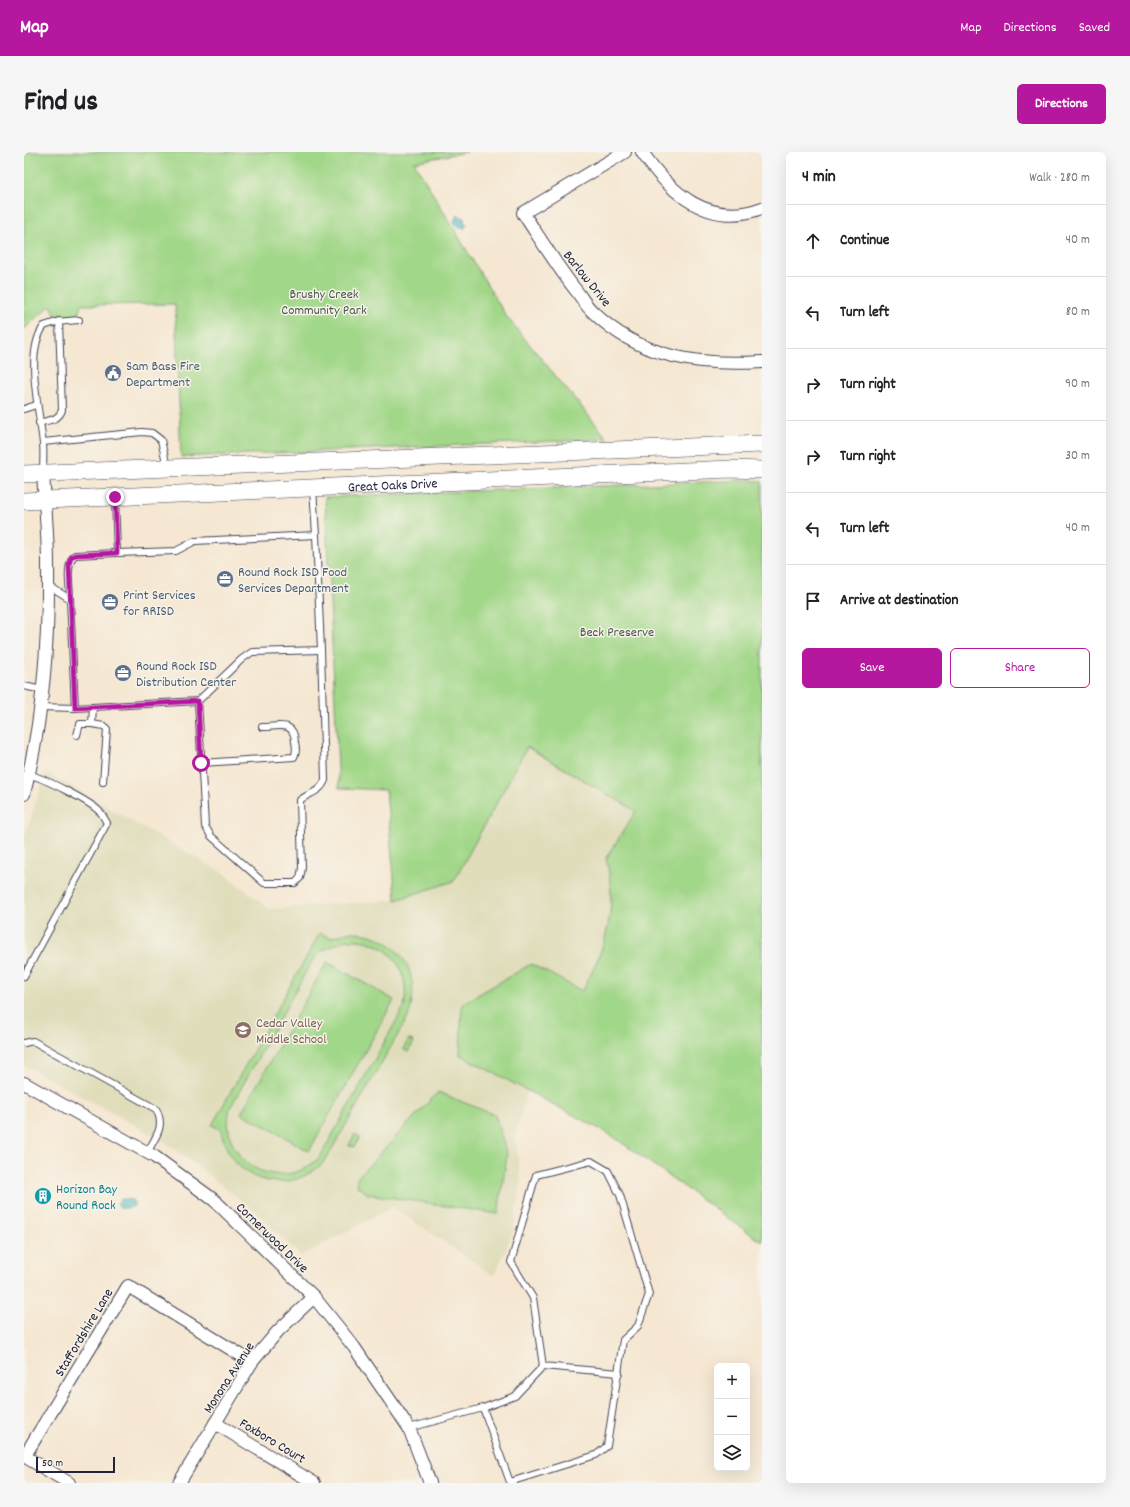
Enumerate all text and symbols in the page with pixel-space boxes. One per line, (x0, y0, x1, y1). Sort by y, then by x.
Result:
text: Map (20, 15, 49, 42)
text: Map (960, 18, 982, 38)
text: Directions (1004, 18, 1057, 38)
text: Saved (1079, 18, 1110, 38)
text: Find us (24, 84, 98, 124)
button: Directions (1017, 84, 1106, 124)
text: 4 min (802, 166, 836, 190)
text: Walk · 280 m (1029, 169, 1090, 188)
icon: ahead (802, 230, 824, 252)
text: Continue (840, 230, 889, 252)
text: 40 m (1066, 231, 1090, 250)
street label: Barlow Drive (558, 247, 615, 312)
park label: Brushy Creek Community Park (281, 285, 367, 321)
icon: left (802, 302, 824, 324)
text: Turn left (840, 302, 889, 324)
text: 80 m (1066, 303, 1090, 322)
place label: Sam Bass Fire Department (126, 357, 200, 393)
public building icon: Sam Bass Fire Department (103, 363, 123, 383)
icon: right (802, 374, 824, 396)
text: Turn right (840, 374, 896, 396)
text: 90 m (1065, 375, 1090, 394)
icon: right (802, 446, 824, 468)
text: Turn right (840, 446, 896, 468)
text: 30 m (1065, 447, 1090, 466)
street label: Great Oaks Drive (347, 474, 438, 498)
route end (106, 488, 124, 506)
icon: left (802, 518, 824, 540)
text: Turn left (840, 518, 889, 540)
text: 40 m (1066, 519, 1090, 538)
place label: Round Rock ISD Food Services Department (238, 563, 349, 599)
office icon: Round Rock ISD Food Services Department (215, 569, 235, 589)
place label: Print Services for RRISD (123, 586, 196, 622)
icon: arrive (802, 590, 824, 612)
text: Arrive at destination (840, 590, 958, 612)
office icon: Print Services for RRISD (100, 592, 120, 612)
park label: Beck Preserve (580, 623, 654, 643)
button: Save (802, 648, 942, 688)
button: Share (950, 648, 1090, 688)
place label: Round Rock ISD Distribution Center (136, 657, 237, 693)
office icon: Round Rock ISD Distribution Center (113, 663, 133, 683)
route start (192, 754, 210, 772)
place label: Cedar Valley Middle School (256, 1014, 327, 1050)
school or university icon: Cedar Valley Middle School (233, 1020, 253, 1040)
place label: Horizon Bay Round Rock (56, 1180, 118, 1216)
building icon: Horizon Bay Round Rock (33, 1186, 53, 1206)
street label: Cornerwood Drive (231, 1198, 313, 1278)
street label: Staffordshire Lane (50, 1285, 119, 1381)
street label: Monona Avenue (199, 1338, 260, 1418)
map controls (714, 1363, 750, 1471)
button: + (714, 1363, 750, 1399)
button: − (714, 1399, 750, 1435)
street label: Foxboro Court (235, 1414, 309, 1469)
button: layers (714, 1435, 750, 1471)
scale bar (36, 1455, 115, 1474)
text: 50 m (42, 1456, 63, 1472)

